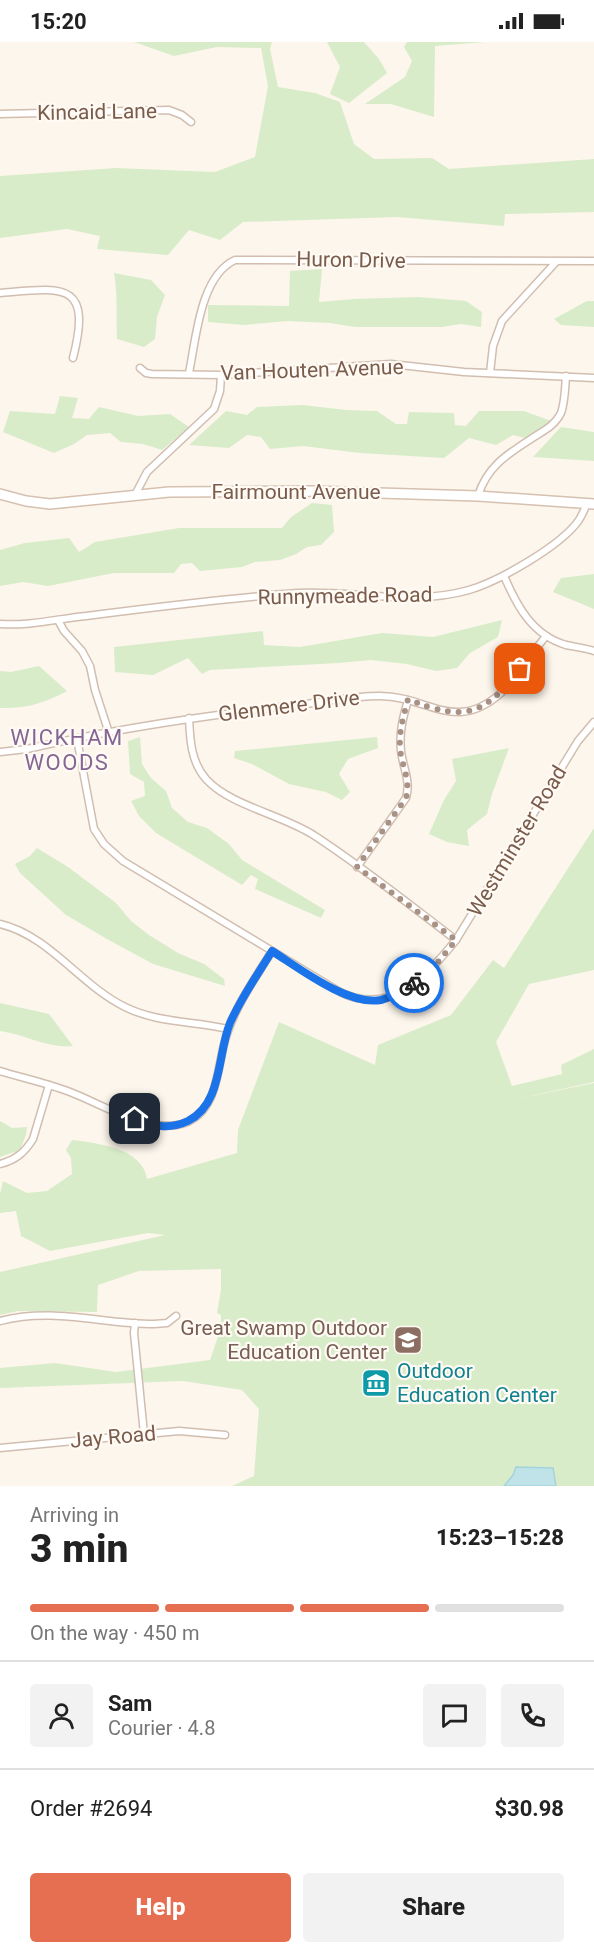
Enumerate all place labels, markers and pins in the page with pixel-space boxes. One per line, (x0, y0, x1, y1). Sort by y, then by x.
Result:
pin (494, 643, 545, 694)
pin (109, 1093, 160, 1144)
place label: Great Swamp Outdoor Education Center (180, 1316, 387, 1364)
school or university icon: Great Swamp Outdoor Education Center (392, 1324, 424, 1356)
place label: Outdoor Education Center (397, 1359, 557, 1407)
museum icon: Outdoor Education Center (360, 1367, 392, 1399)

